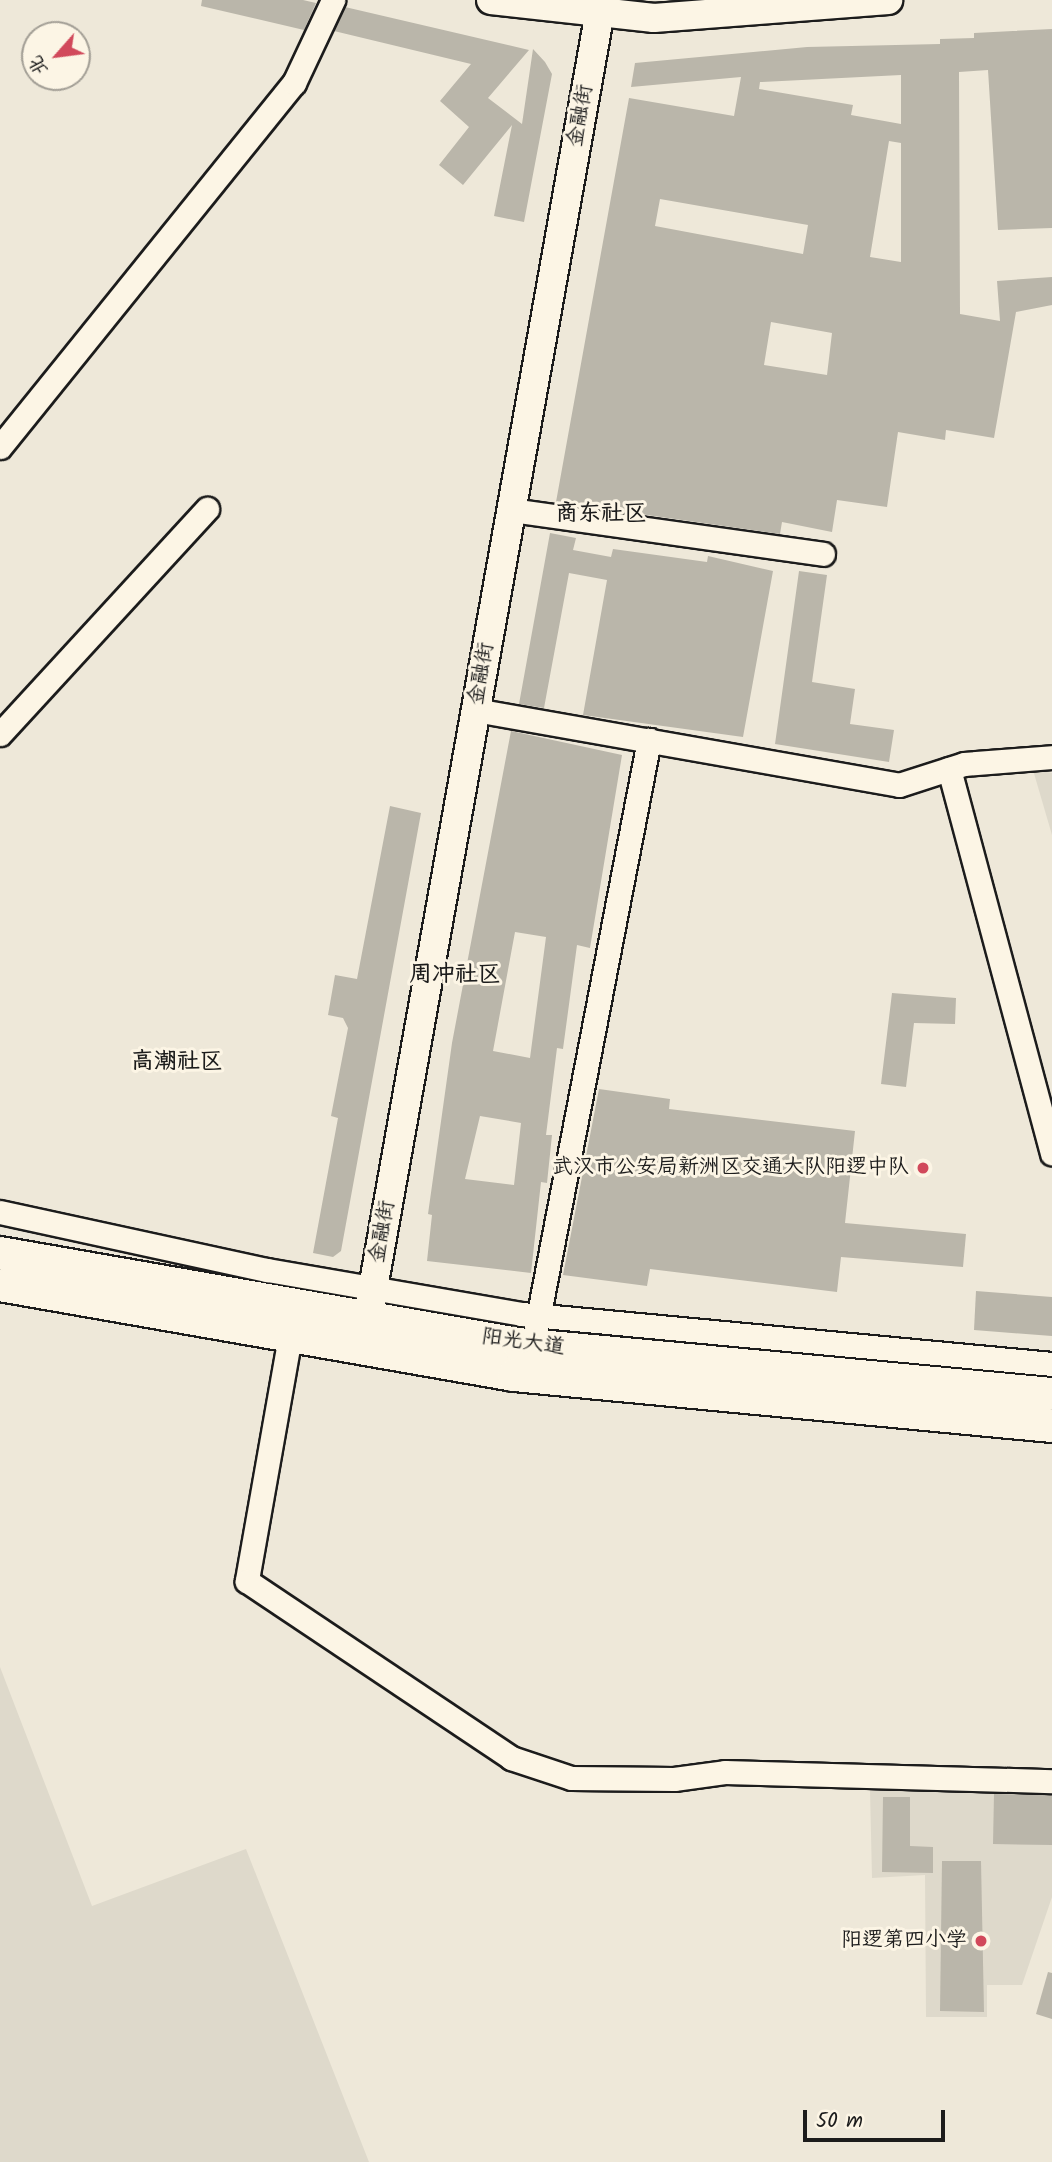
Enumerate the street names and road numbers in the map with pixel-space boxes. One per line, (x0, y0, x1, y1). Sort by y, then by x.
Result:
street label: 金融街 (563, 83, 599, 149)
street label: 金融街 (464, 641, 500, 707)
street label: 金融街 (365, 1199, 401, 1265)
street label: 阳光大道 (480, 1325, 566, 1361)

